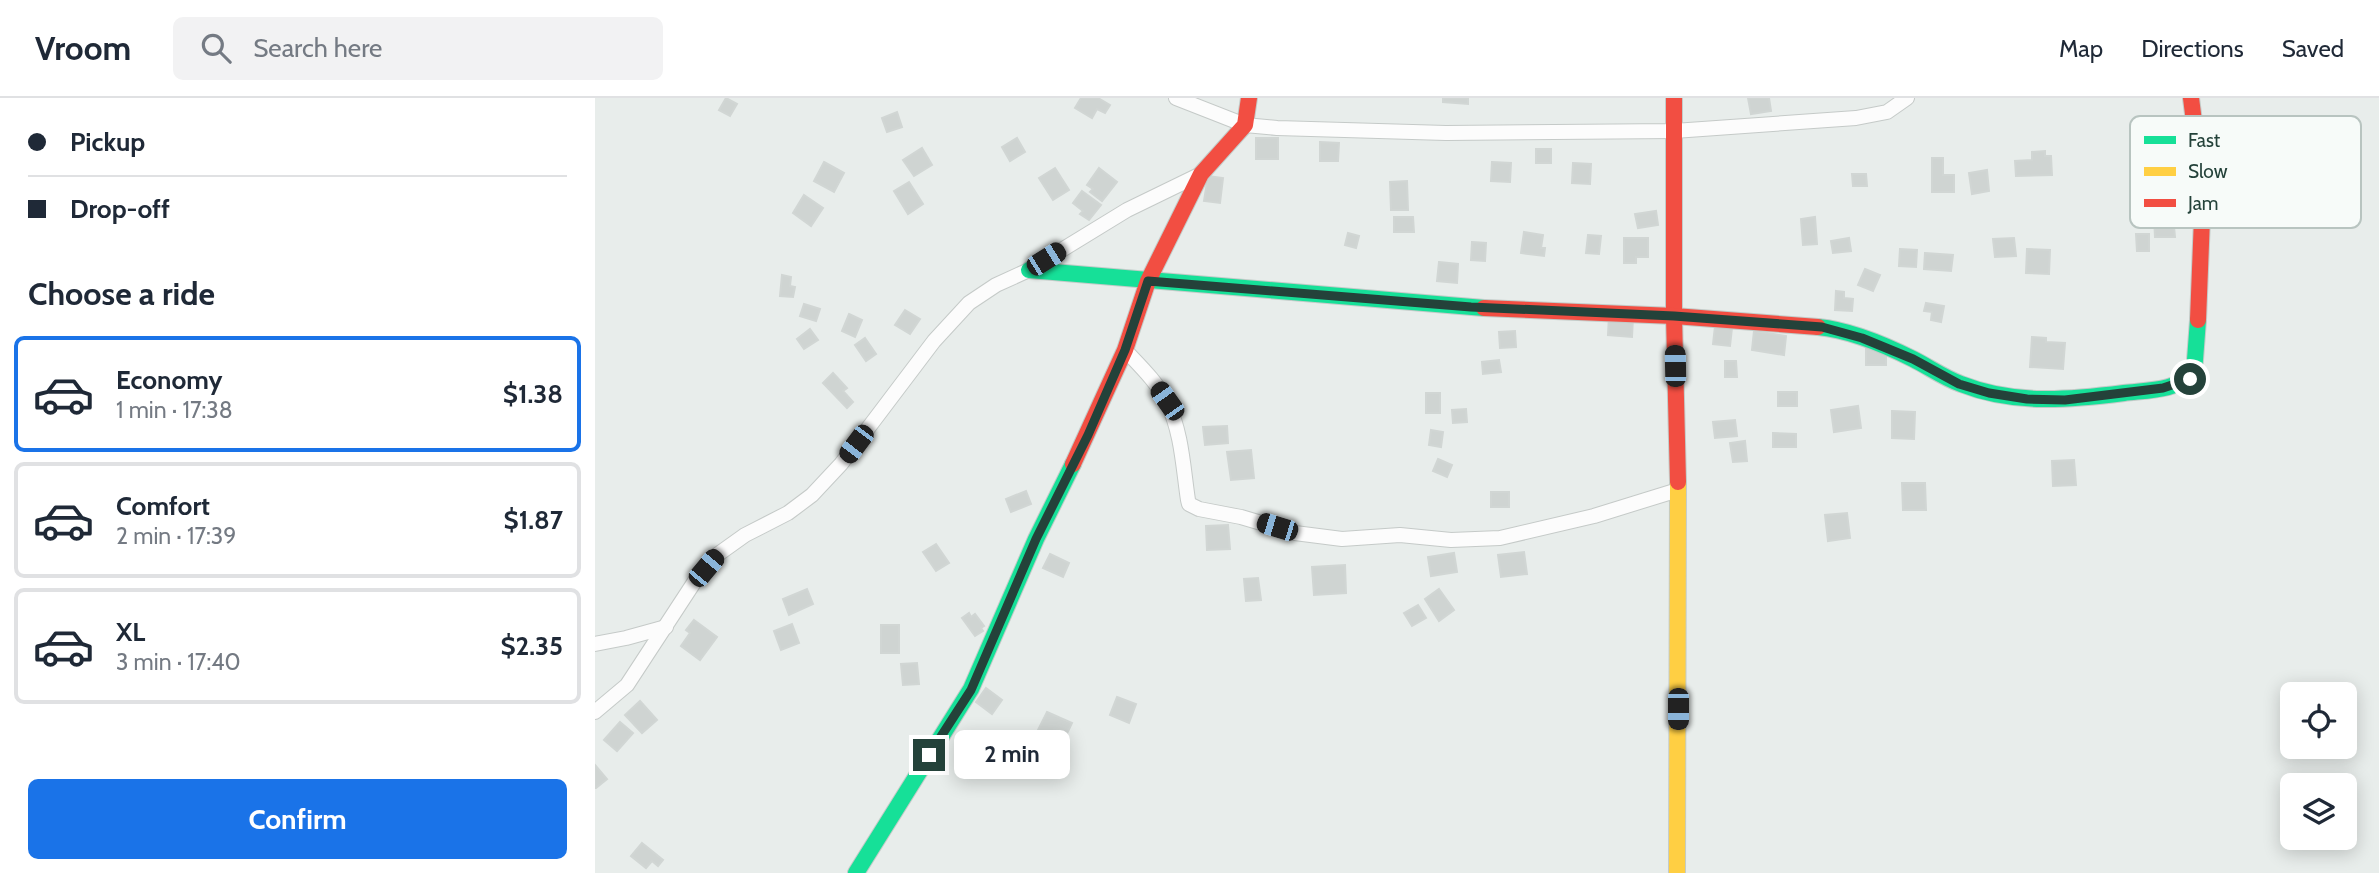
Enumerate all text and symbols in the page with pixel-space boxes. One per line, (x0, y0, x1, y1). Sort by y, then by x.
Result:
search box (173, 17, 663, 80)
text: Vroom (35, 28, 131, 68)
icon: search (197, 29, 235, 67)
text: Search here (253, 32, 382, 64)
text: Map (2059, 34, 2103, 63)
text: Directions (2141, 34, 2244, 63)
text: Saved (2282, 34, 2344, 63)
legend (2130, 116, 2361, 228)
text: Pickup (70, 126, 145, 158)
text: Fast (2188, 129, 2221, 152)
text: Slow (2188, 160, 2228, 183)
text: Jam (2187, 192, 2218, 215)
text: Drop-off (70, 193, 170, 225)
car (1023, 239, 1070, 279)
text: Choose a ride (28, 274, 215, 313)
car (1665, 345, 1686, 387)
icon: car (32, 363, 95, 426)
route start (2174, 363, 2206, 395)
text: Economy (116, 364, 222, 396)
text: $1.38 (503, 378, 563, 410)
car (1147, 378, 1188, 424)
text: 1 min · 17:38 (116, 396, 233, 424)
car (835, 421, 878, 467)
icon: car (32, 489, 95, 552)
text: Comfort (116, 490, 210, 522)
text: $1.87 (504, 504, 563, 536)
car (1254, 511, 1301, 543)
text: 2 min · 17:39 (116, 522, 236, 550)
car (685, 545, 728, 591)
icon: car (32, 615, 95, 678)
text: XL (116, 616, 145, 648)
text: $2.35 (500, 630, 563, 662)
text: 3 min · 17:40 (116, 648, 241, 676)
map controls (2280, 682, 2357, 850)
button: locate (2280, 682, 2357, 759)
car (1668, 688, 1689, 730)
callout: 2 min (953, 730, 1069, 780)
route end (913, 739, 945, 771)
text: 2 min (984, 740, 1040, 768)
button: layers (2280, 773, 2357, 850)
button: Confirm (28, 779, 567, 859)

